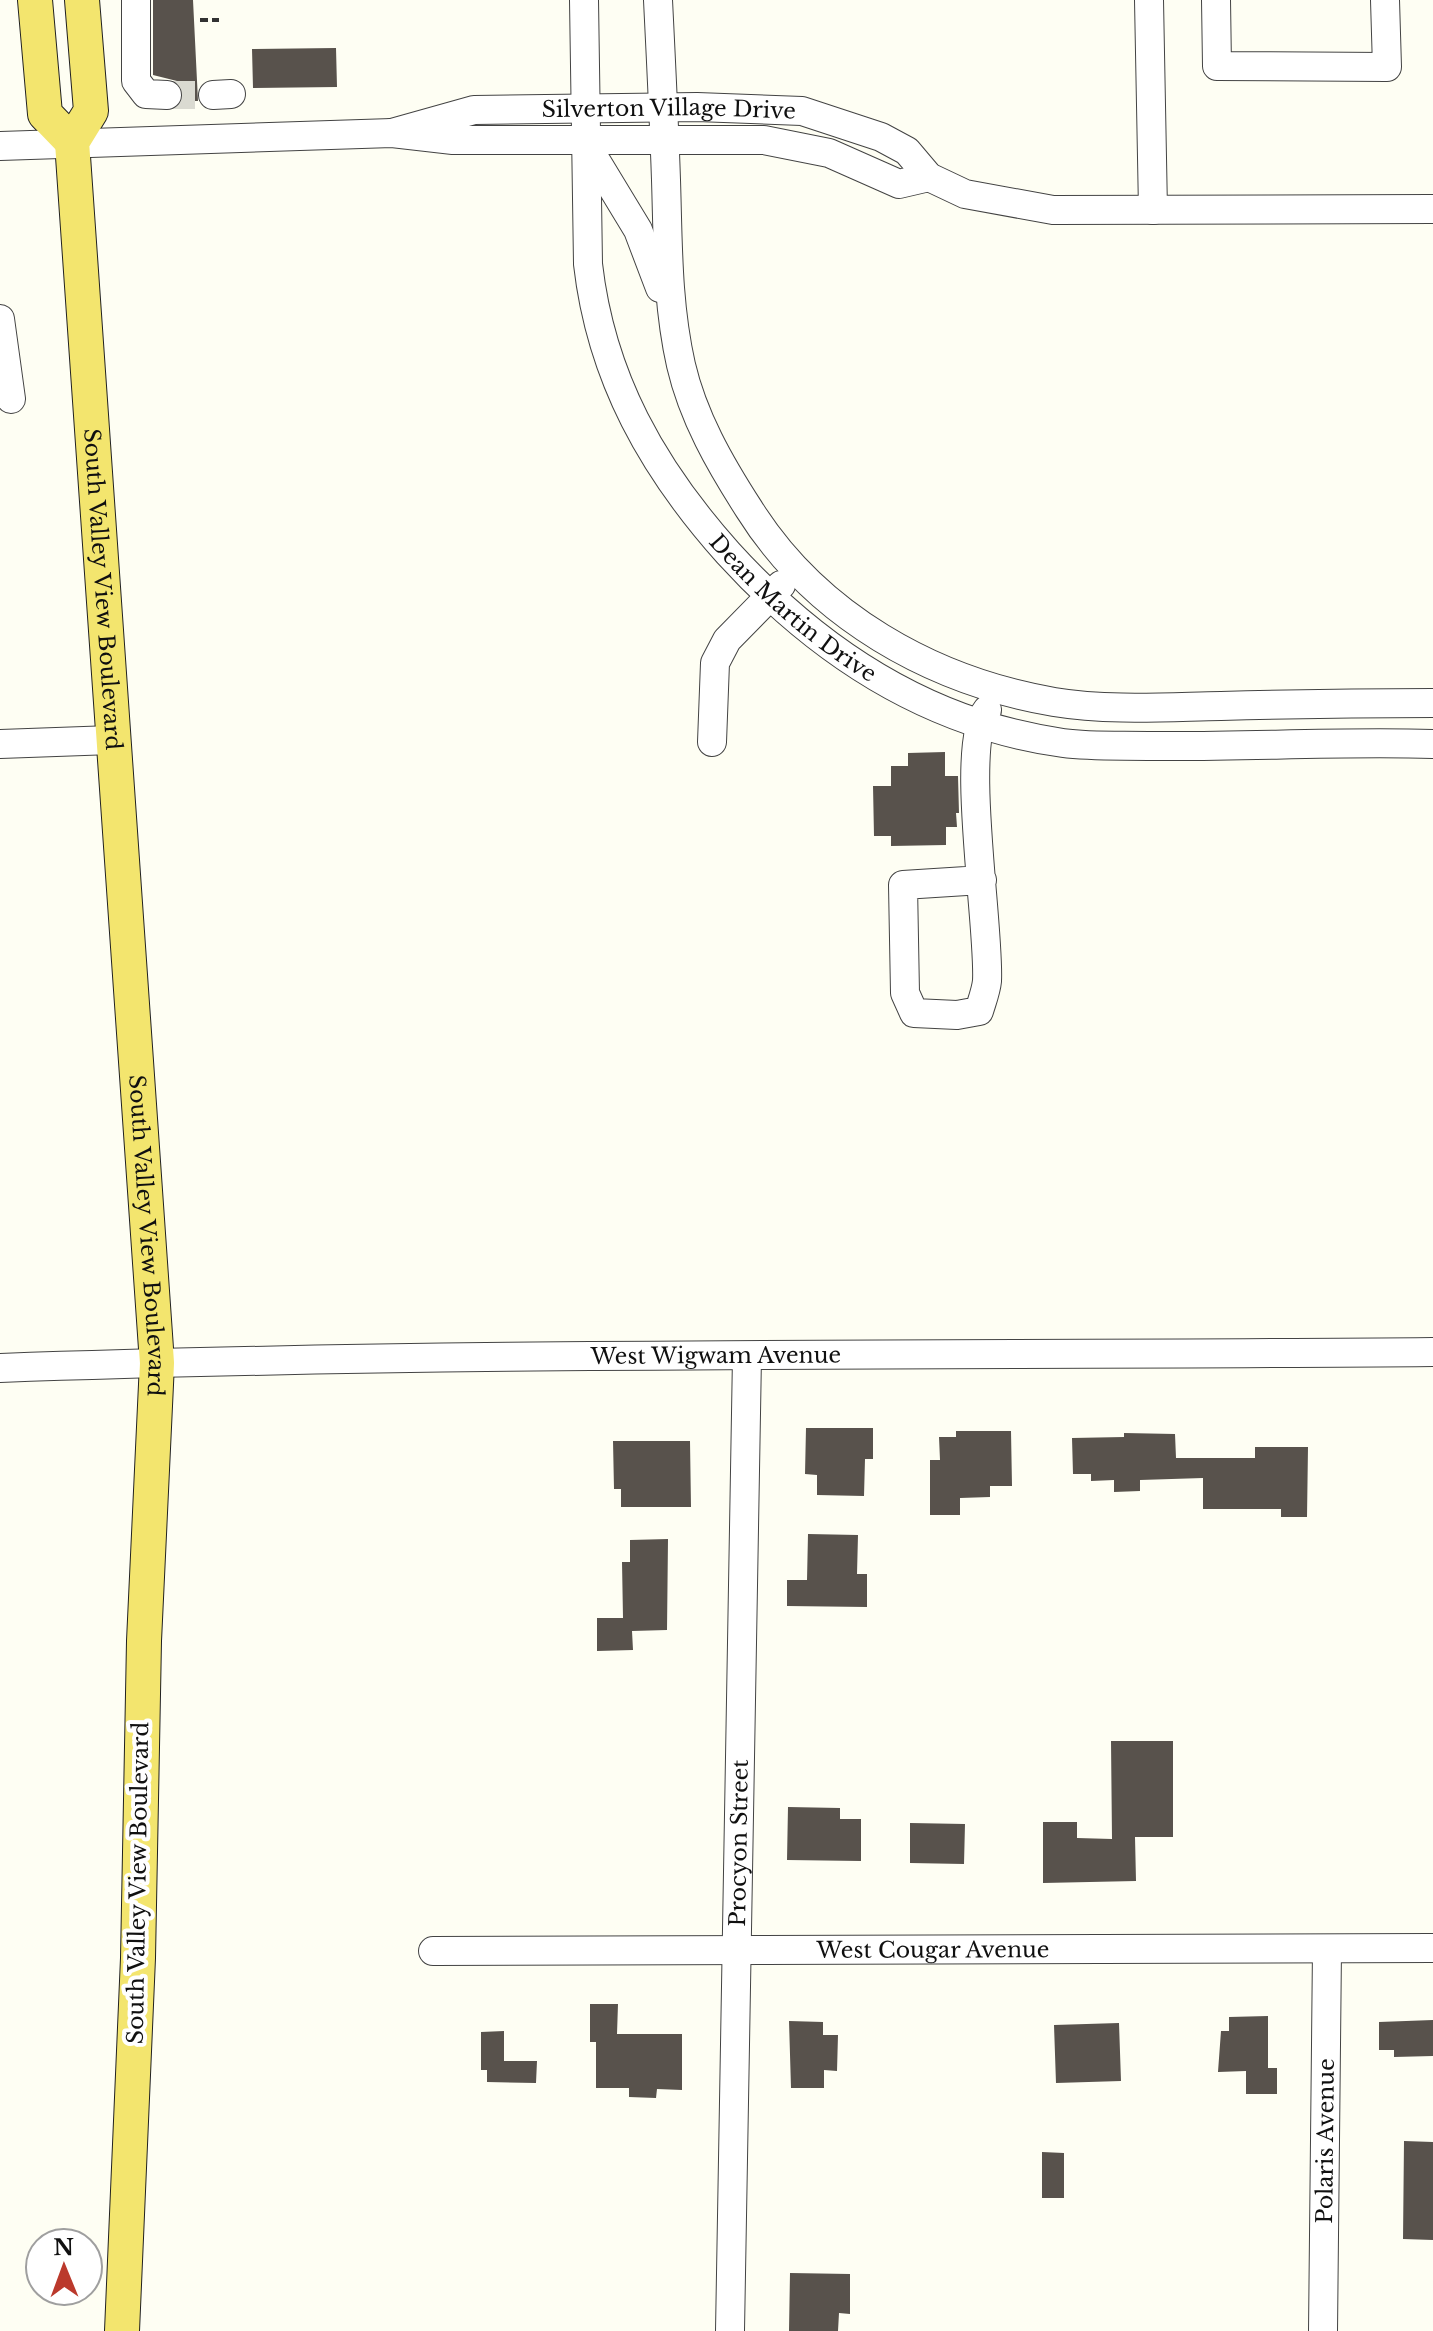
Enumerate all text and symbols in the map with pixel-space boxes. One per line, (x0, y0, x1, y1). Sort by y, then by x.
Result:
street label: Silverton Village Drive (542, 93, 796, 124)
street label: South Valley View Boulevard (78, 427, 128, 751)
street label: Dean Martin Drive (704, 528, 882, 687)
street label: South Valley View Boulevard (123, 1074, 171, 1397)
street label: West Wigwam Avenue (589, 1341, 841, 1370)
street label: South Valley View Boulevard (122, 1722, 154, 2044)
street label: Procyon Street (724, 1759, 753, 1927)
street label: West Cougar Avenue (816, 1936, 1049, 1963)
street label: Polaris Avenue (1311, 2058, 1339, 2224)
north arrow (24, 2227, 104, 2307)
text: N (53, 2234, 75, 2261)

